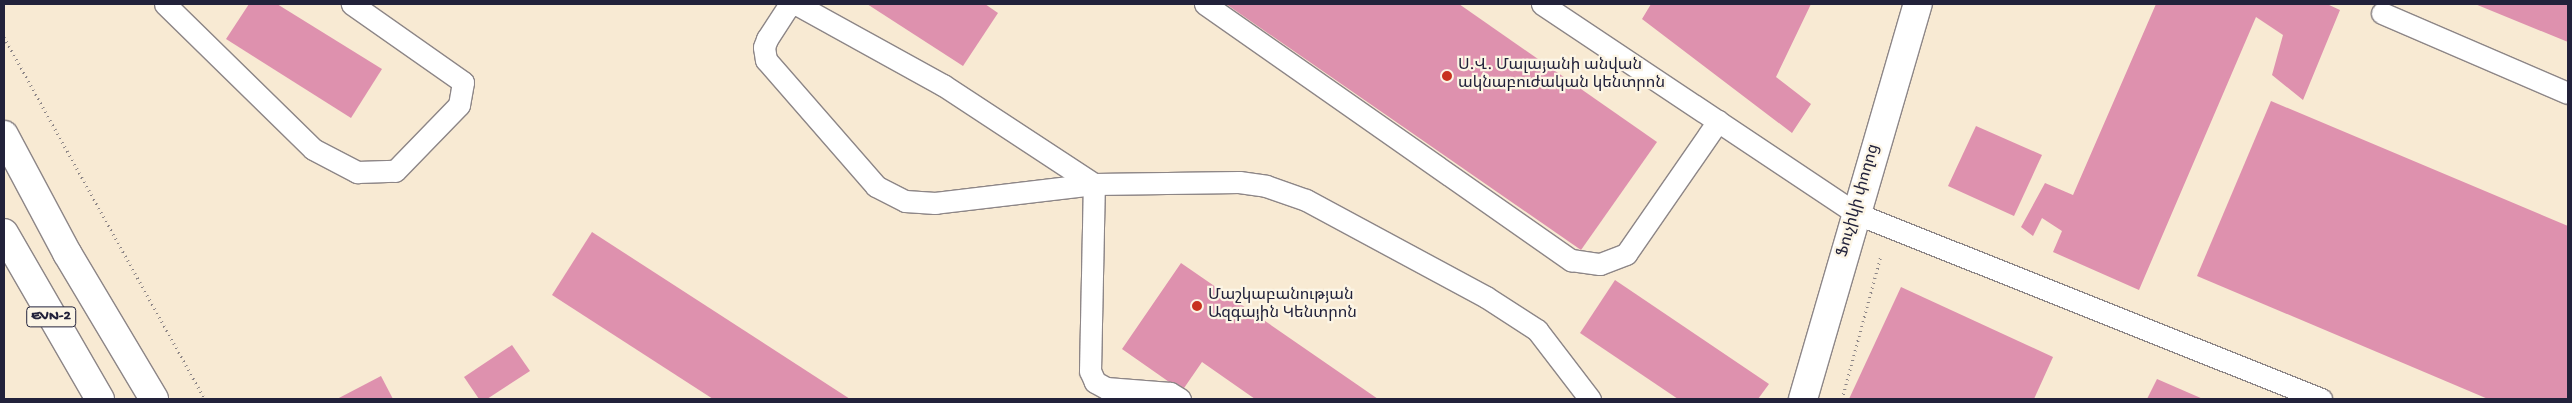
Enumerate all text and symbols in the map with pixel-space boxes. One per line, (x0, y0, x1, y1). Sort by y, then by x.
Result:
place label: Ս.Վ. Մալայանի անվան ակնաբուժական կենտրոն (1458, 57, 1665, 95)
marker: Ս.Վ. Մալայանի անվան ակնաբուժական կենտրոն (1440, 69, 1454, 83)
street label: Ֆուչիկի փողոց (1835, 142, 1885, 260)
place label: Մաշկաբանության Ազգային Կենտրոն (1208, 287, 1357, 325)
marker: Մաշկաբանության Ազգային Կենտրոն (1190, 299, 1204, 313)
road number: EVN-2 (26, 304, 76, 330)

